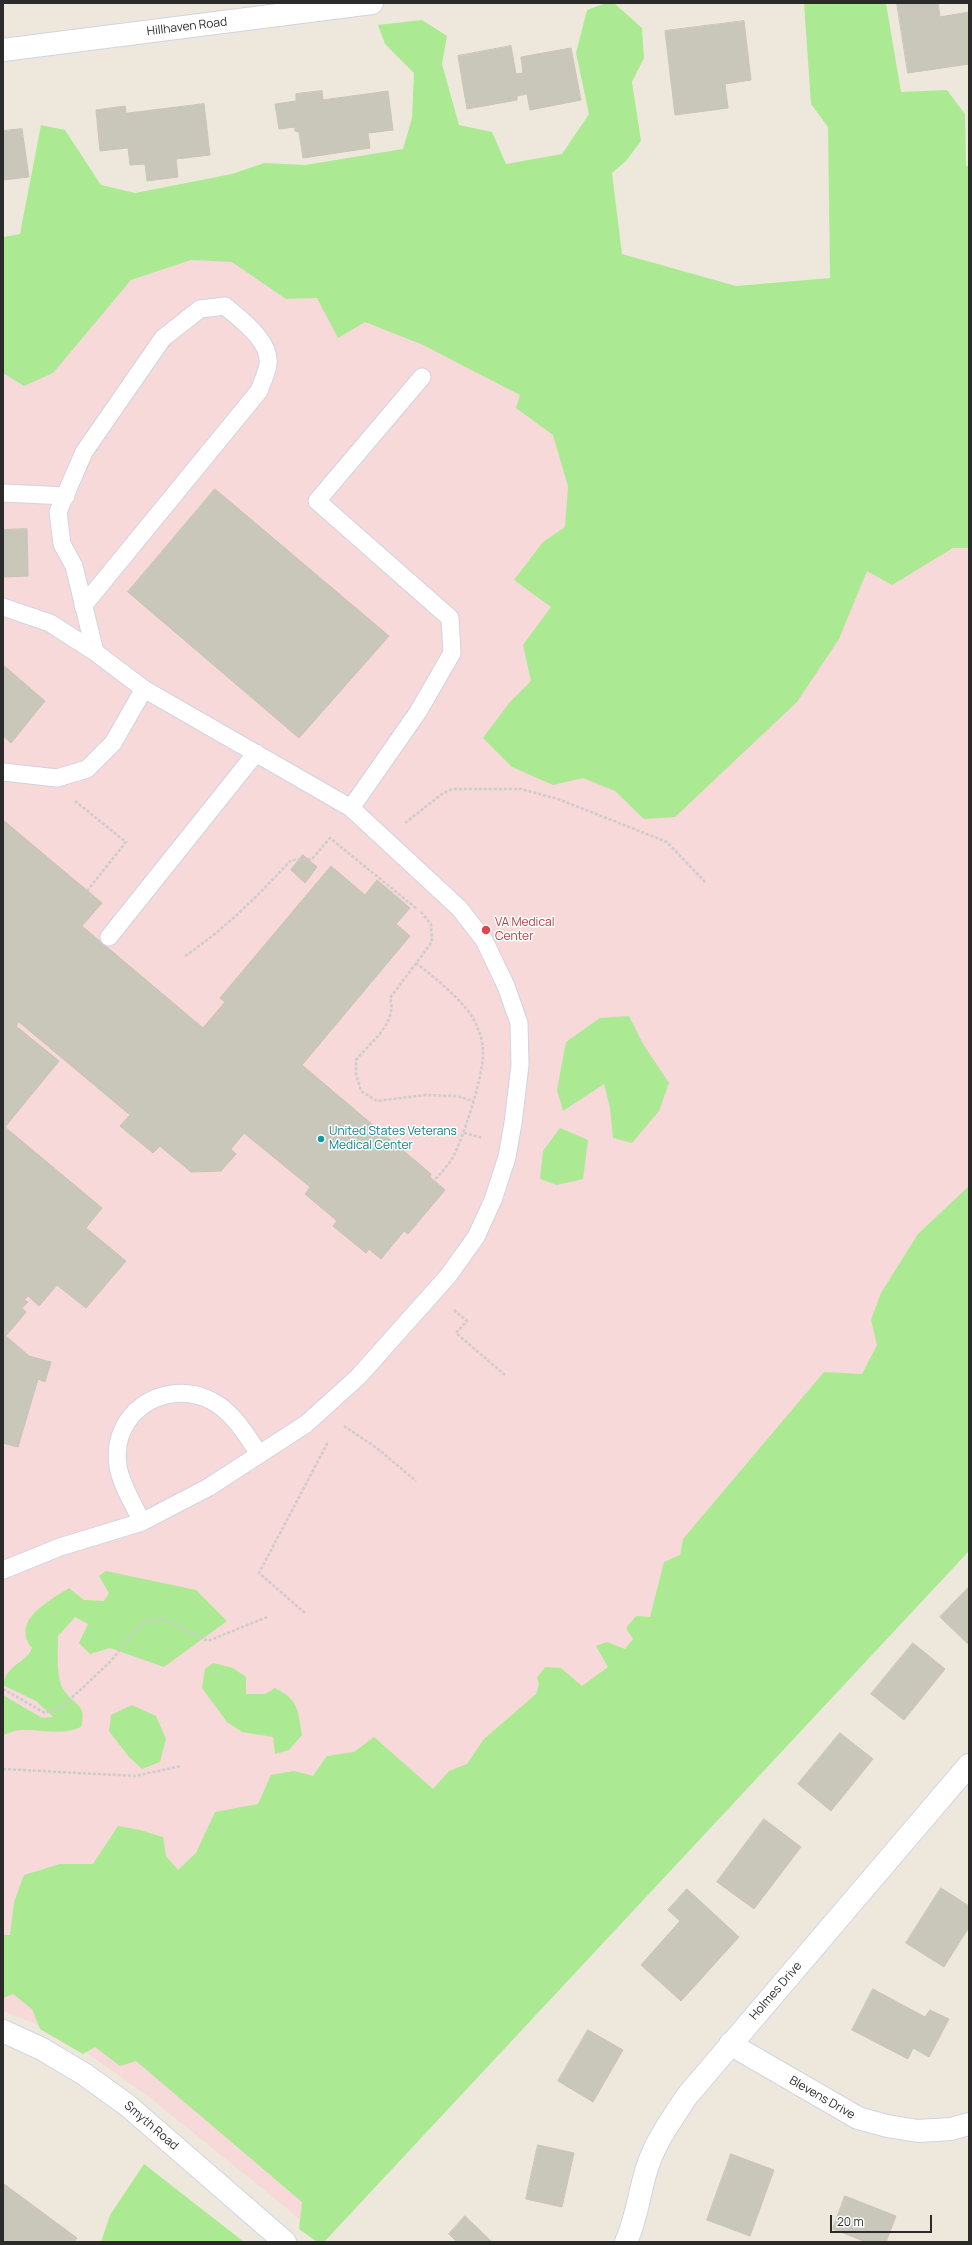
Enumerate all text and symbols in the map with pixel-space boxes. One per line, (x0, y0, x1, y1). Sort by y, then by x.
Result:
street label: Hillhaven Road (146, 15, 228, 39)
place label: VA Medical Center (495, 916, 554, 944)
marker: VA Medical Center (480, 924, 492, 936)
place label: United States Veterans Medical Center (329, 1125, 457, 1153)
marker: United States Veterans Medical Center (316, 1134, 326, 1144)
street label: Holmes Drive (747, 1959, 805, 2023)
street label: Blevens Drive (787, 2073, 857, 2123)
street label: Smyth Road (121, 2099, 181, 2153)
scale bar (832, 2207, 934, 2233)
text: 20 m (837, 2213, 864, 2230)

